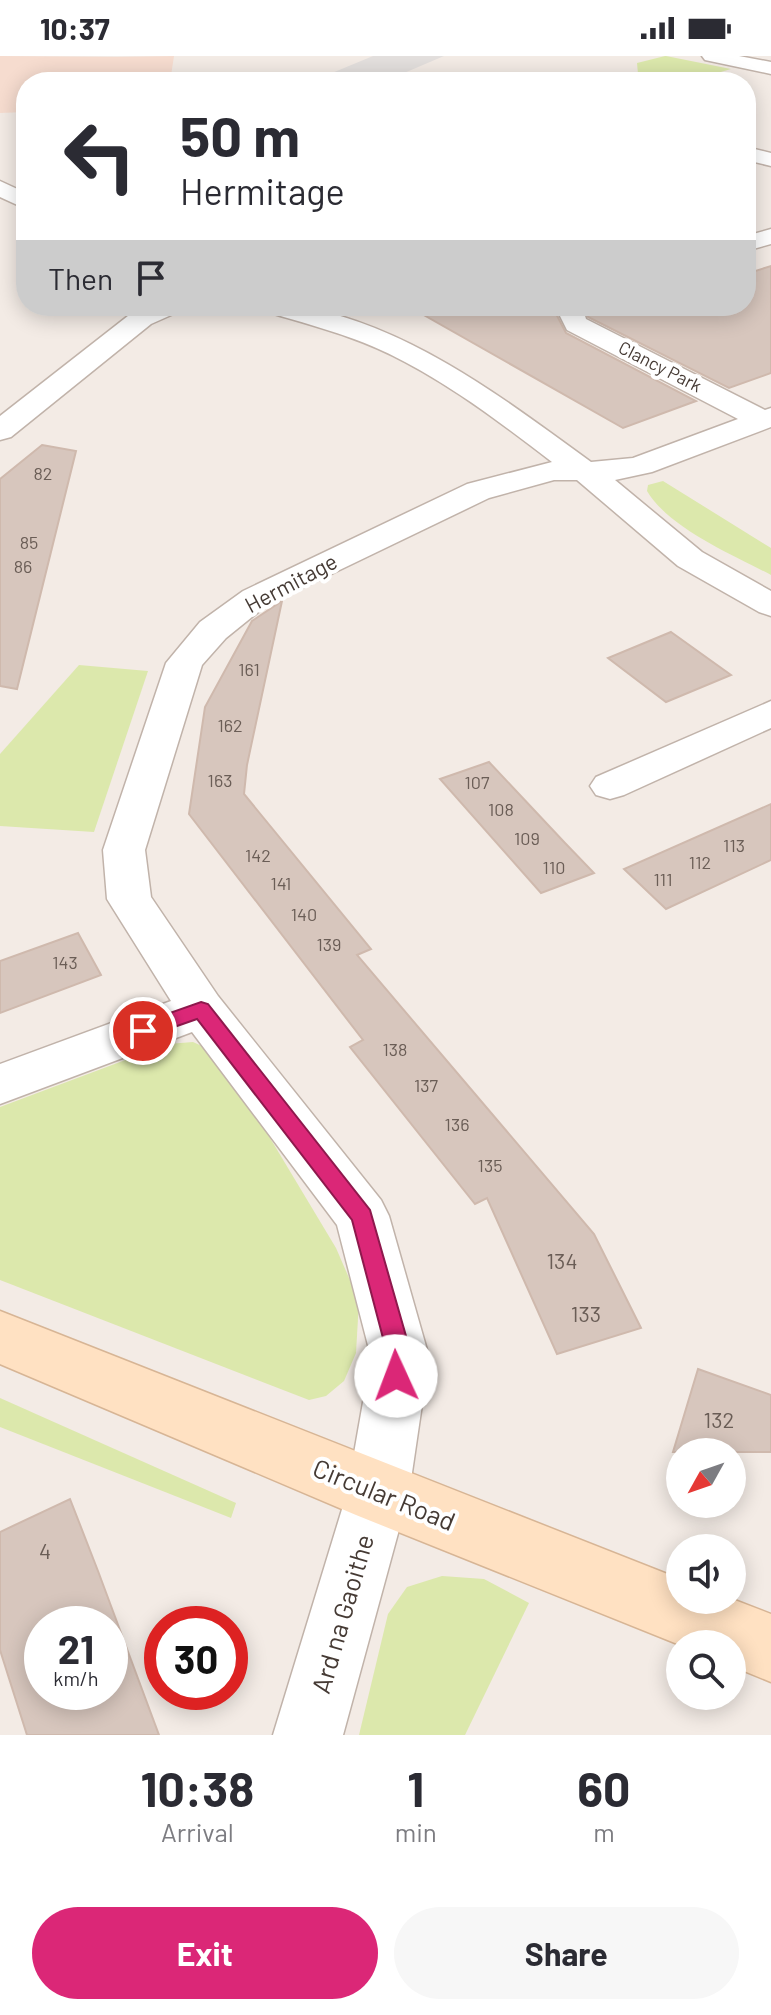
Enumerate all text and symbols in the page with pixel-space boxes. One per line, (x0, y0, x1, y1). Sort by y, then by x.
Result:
text: 10:37 (40, 10, 110, 46)
text: 50 m (180, 101, 300, 168)
icon: left (48, 104, 152, 208)
text: Hermitage (180, 169, 345, 212)
icon: arrive (129, 256, 173, 300)
text: Then (48, 260, 113, 296)
street label: Clancy Park (615, 336, 706, 396)
house number: 82 (33, 462, 53, 484)
house number: 85 (20, 531, 38, 553)
street label: Hermitage (240, 547, 341, 617)
house number: 86 (14, 555, 32, 577)
house number: 161 (238, 658, 260, 680)
house number: 162 (217, 714, 243, 736)
house number: 163 (208, 769, 232, 791)
house number: 107 (465, 771, 490, 793)
house number: 108 (488, 798, 514, 820)
house number: 109 (514, 827, 540, 849)
house number: 113 (723, 834, 745, 856)
house number: 142 (245, 844, 271, 866)
house number: 112 (689, 851, 711, 873)
house number: 110 (543, 856, 565, 878)
house number: 111 (653, 868, 673, 890)
house number: 141 (271, 872, 291, 894)
house number: 140 (291, 903, 317, 925)
house number: 139 (317, 933, 341, 955)
house number: 143 (52, 951, 78, 973)
pin (109, 997, 177, 1065)
icon: arrive (121, 1009, 165, 1053)
house number: 138 (383, 1038, 407, 1060)
house number: 137 (414, 1074, 439, 1096)
house number: 136 (445, 1113, 469, 1135)
house number: 135 (478, 1154, 502, 1176)
house number: 134 (546, 1247, 578, 1273)
house number: 133 (571, 1300, 601, 1326)
position arrow (354, 1334, 438, 1418)
house number: 132 (704, 1406, 734, 1432)
north arrow (666, 1438, 746, 1518)
map controls (666, 1438, 746, 1710)
street label: Circular Road (309, 1451, 460, 1536)
street label: Ard na Gaoithe (304, 1530, 379, 1697)
button: sound (666, 1534, 746, 1614)
house number: 4 (39, 1537, 51, 1563)
speed limit sign: 30 (144, 1606, 248, 1710)
text: 21 (58, 1624, 94, 1672)
button: search (666, 1630, 746, 1710)
text: km/h (53, 1666, 99, 1690)
text: 10:38 (140, 1759, 254, 1817)
text: 1 (407, 1759, 424, 1817)
text: 60 (577, 1759, 630, 1817)
text: Arrival (161, 1816, 234, 1847)
text: min (395, 1816, 437, 1847)
text: m (593, 1816, 615, 1847)
button: Exit (32, 1907, 378, 1999)
button: Share (394, 1907, 739, 1999)

